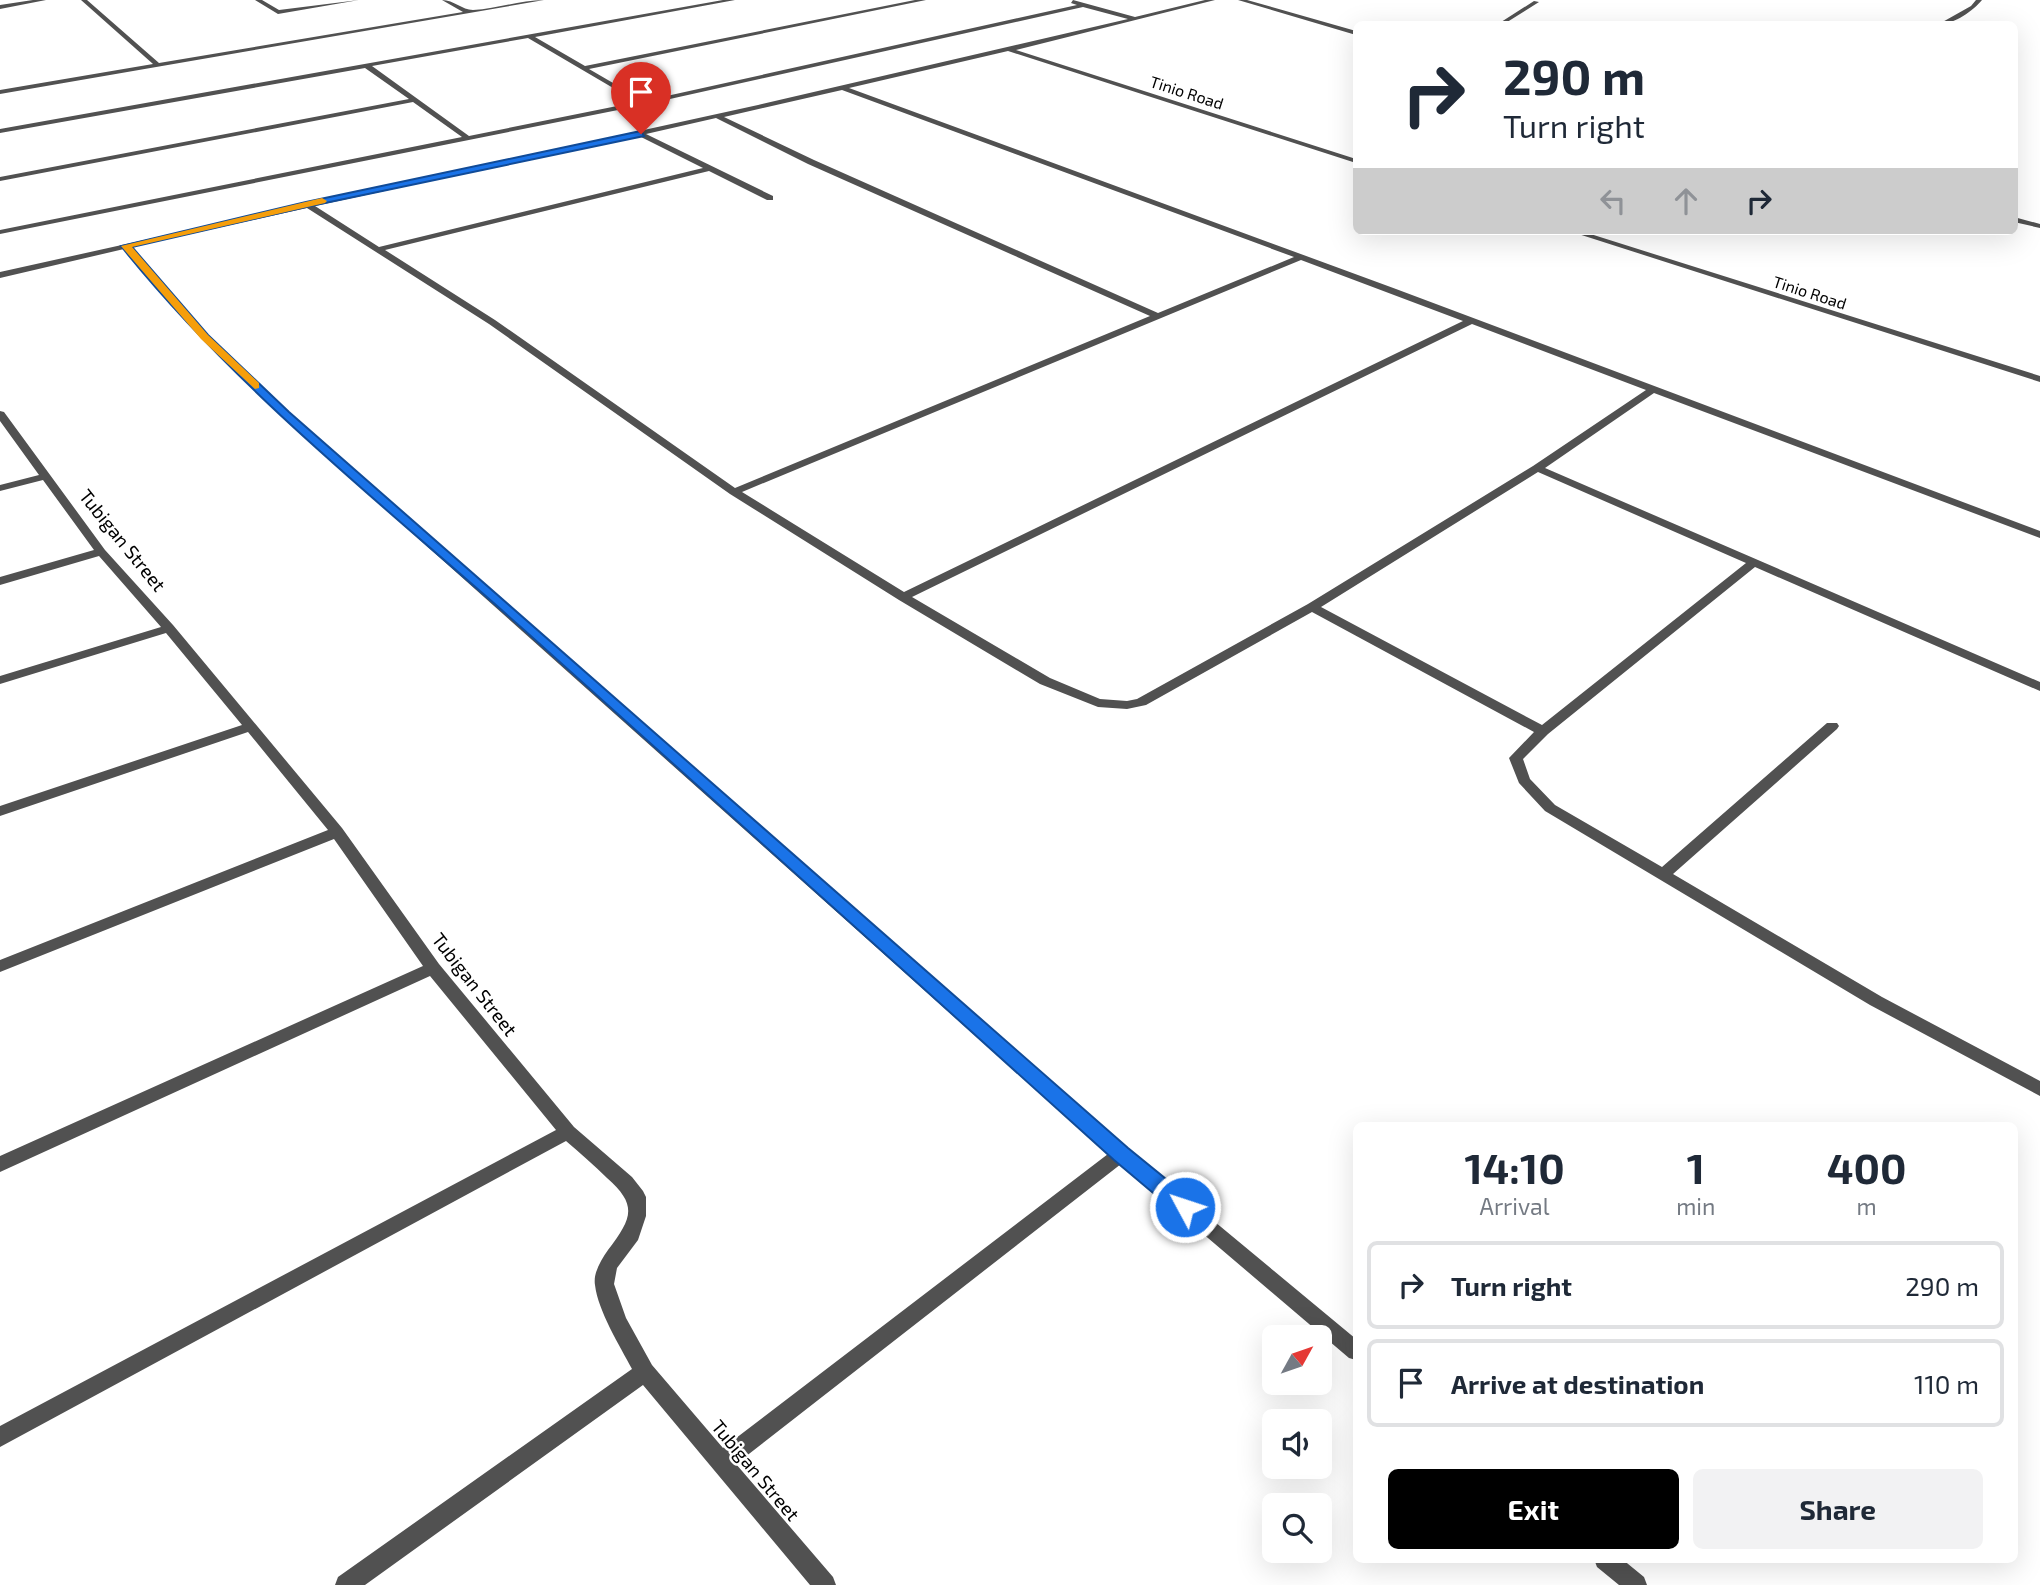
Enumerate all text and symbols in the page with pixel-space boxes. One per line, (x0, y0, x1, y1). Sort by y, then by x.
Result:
text: 290 m (1503, 46, 1645, 105)
icon: right (1388, 49, 1479, 140)
pin (611, 62, 671, 134)
street label: Tinio Road (1148, 71, 1226, 113)
icon: arrive (622, 73, 660, 111)
text: Turn right (1503, 106, 1645, 144)
icon: left (1594, 182, 1632, 220)
icon: ahead (1667, 182, 1705, 220)
icon: right (1740, 182, 1778, 220)
street label: Tinio Road (1771, 271, 1849, 313)
street label: Tubigan Street (75, 484, 171, 596)
street label: Tubigan Street (428, 928, 522, 1040)
text: 14:10 (1464, 1142, 1565, 1192)
text: 1 (1687, 1142, 1705, 1192)
text: 400 (1827, 1142, 1907, 1192)
position arrow (1148, 1170, 1222, 1244)
text: Arrival (1480, 1192, 1550, 1220)
text: min (1676, 1192, 1715, 1220)
text: m (1857, 1192, 1877, 1220)
icon: right (1392, 1266, 1430, 1304)
text: Turn right (1451, 1270, 1572, 1301)
text: 290 m (1905, 1270, 1979, 1301)
north arrow (1262, 1325, 1332, 1395)
map controls (1262, 1325, 1332, 1563)
icon: arrive (1392, 1364, 1430, 1402)
text: Arrive at destination (1451, 1368, 1704, 1399)
text: 110 m (1914, 1368, 1979, 1399)
button: sound (1262, 1409, 1332, 1479)
street label: Tubigan Street (707, 1415, 805, 1525)
button: Exit (1388, 1469, 1679, 1549)
button: Share (1693, 1469, 1983, 1549)
button: search (1262, 1493, 1332, 1563)

